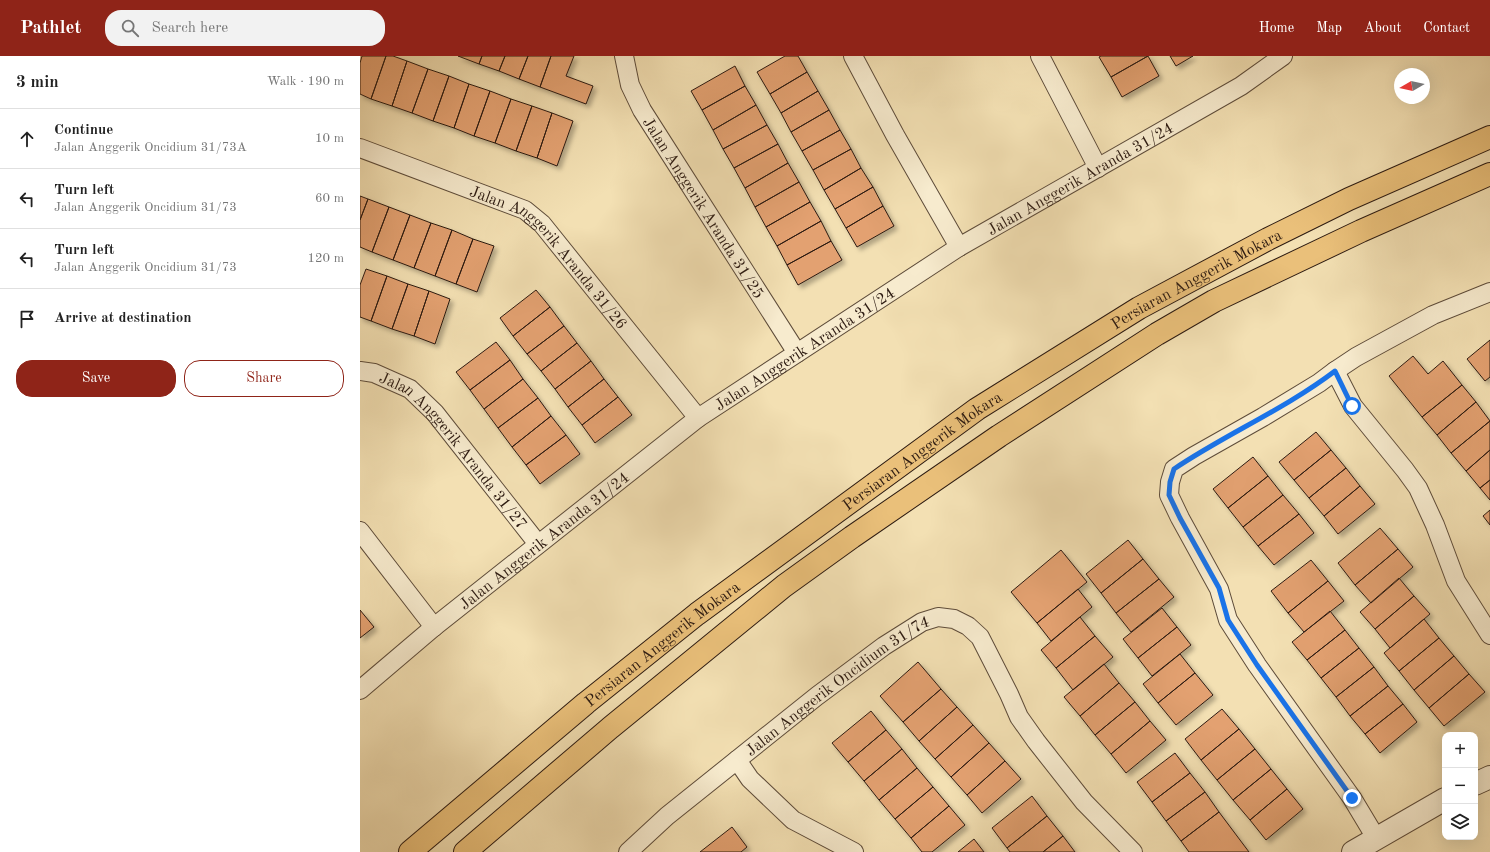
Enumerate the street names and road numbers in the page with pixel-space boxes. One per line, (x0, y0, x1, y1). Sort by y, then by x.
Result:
street label: Jalan Anggerik Aranda 31/25 (639, 115, 766, 302)
street label: Jalan Anggerik Aranda 31/24 (985, 120, 1177, 239)
street label: Jalan Anggerik Aranda 31/26 (467, 184, 629, 333)
street label: Persiaran Anggerik Mokara (1109, 227, 1285, 333)
street label: Jalan Anggerik Aranda 31/24 (713, 285, 898, 415)
street label: Jalan Anggerik Aranda 31/27 (376, 370, 529, 533)
street label: Persiaran Anggerik Mokara (840, 390, 1005, 515)
street label: Jalan Anggerik Aranda 31/24 (457, 470, 633, 614)
street label: Persiaran Anggerik Mokara (583, 579, 743, 711)
street label: Jalan Anggerik Oncidium 31/74 (743, 614, 931, 760)

